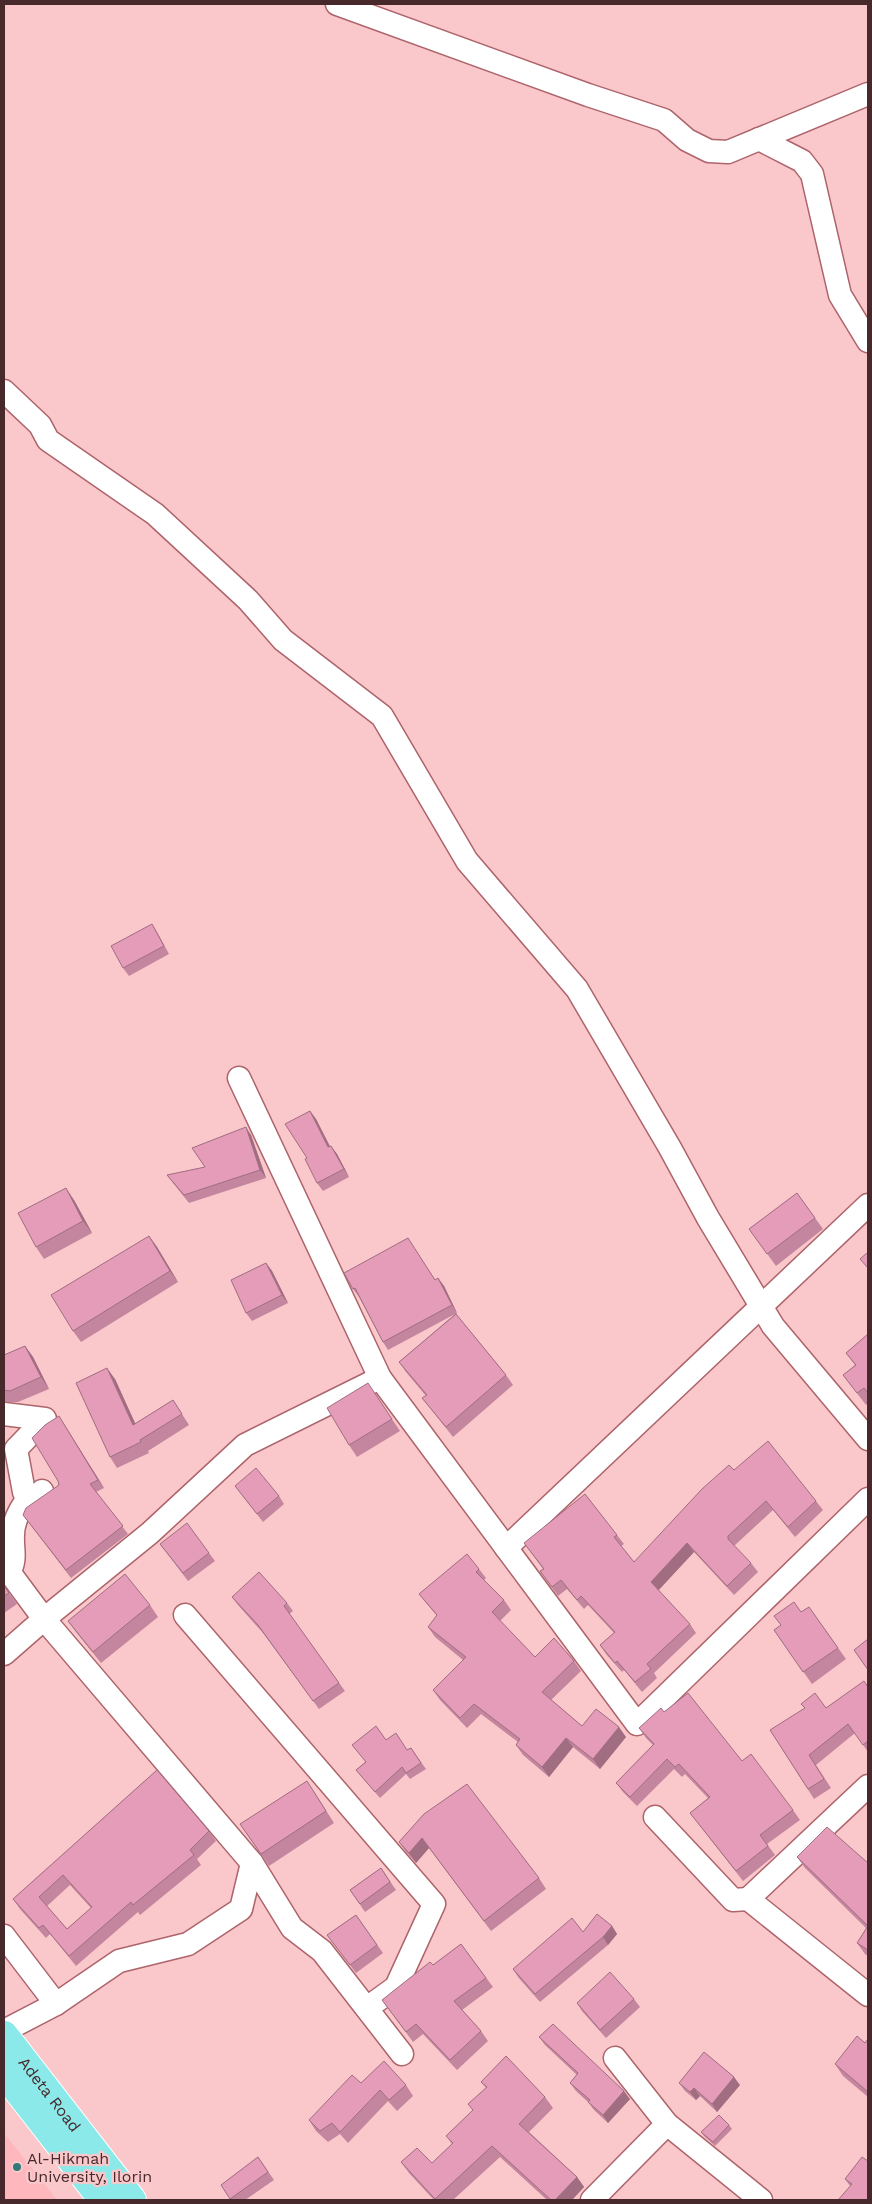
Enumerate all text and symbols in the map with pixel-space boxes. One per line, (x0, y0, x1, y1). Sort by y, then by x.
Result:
street label: Adeta Road (15, 2053, 85, 2135)
place label: Al-Hikmah University, Ilorin (27, 2149, 152, 2186)
marker: Al-Hikmah University, Ilorin (11, 2161, 23, 2173)

